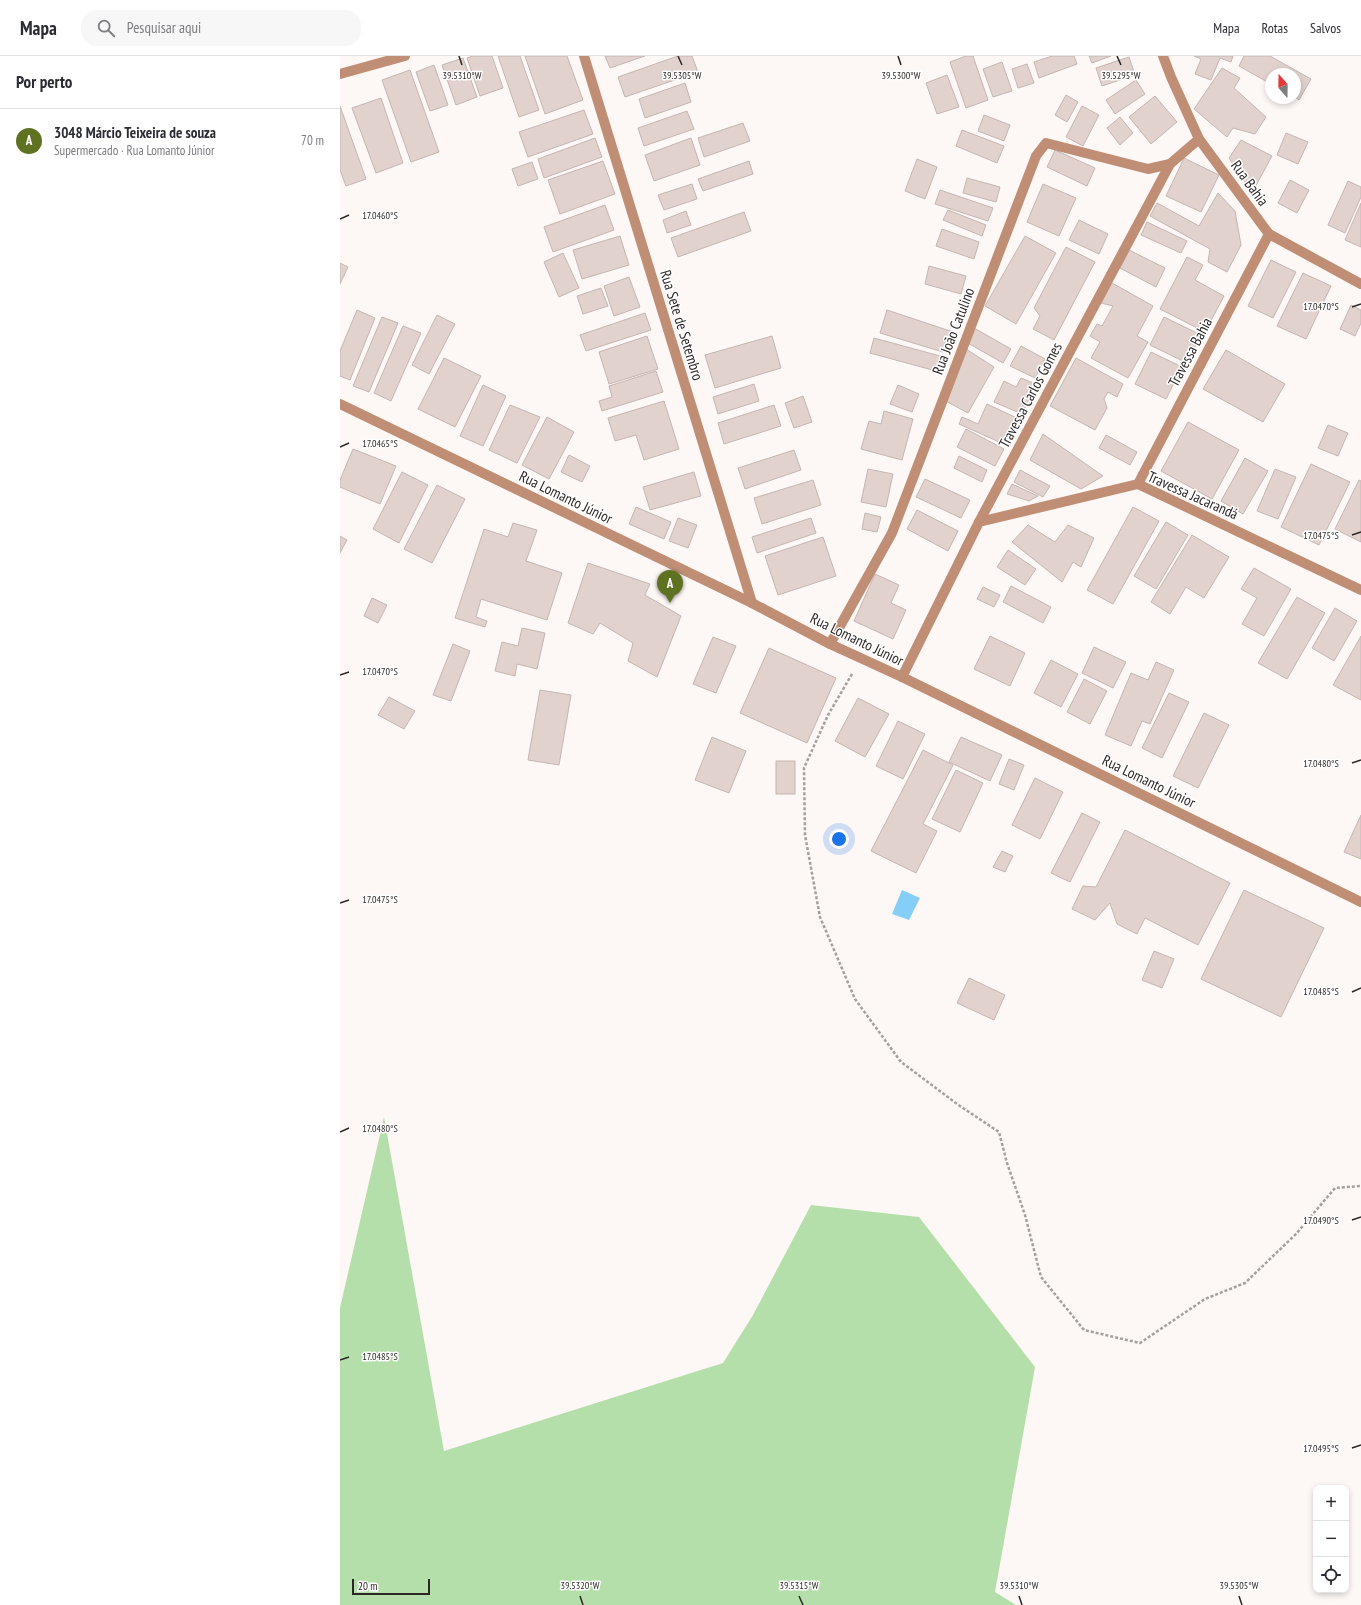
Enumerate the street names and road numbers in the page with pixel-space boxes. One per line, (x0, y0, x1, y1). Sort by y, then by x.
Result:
street label: Rua Bahia (1227, 156, 1273, 210)
street label: Rua Sete de Setembro (656, 268, 708, 382)
street label: Rua João Catulino (928, 285, 978, 377)
street label: Travessa Bahia (1164, 314, 1216, 390)
street label: Travessa Carlos Gomes (994, 339, 1066, 451)
street label: Rua Lomanto Júnior (516, 466, 617, 528)
street label: Travessa Jacarandá (1145, 467, 1241, 523)
street label: Rua Lomanto Júnior (807, 608, 908, 670)
street label: Rua Lomanto Júnior (1099, 750, 1200, 812)

